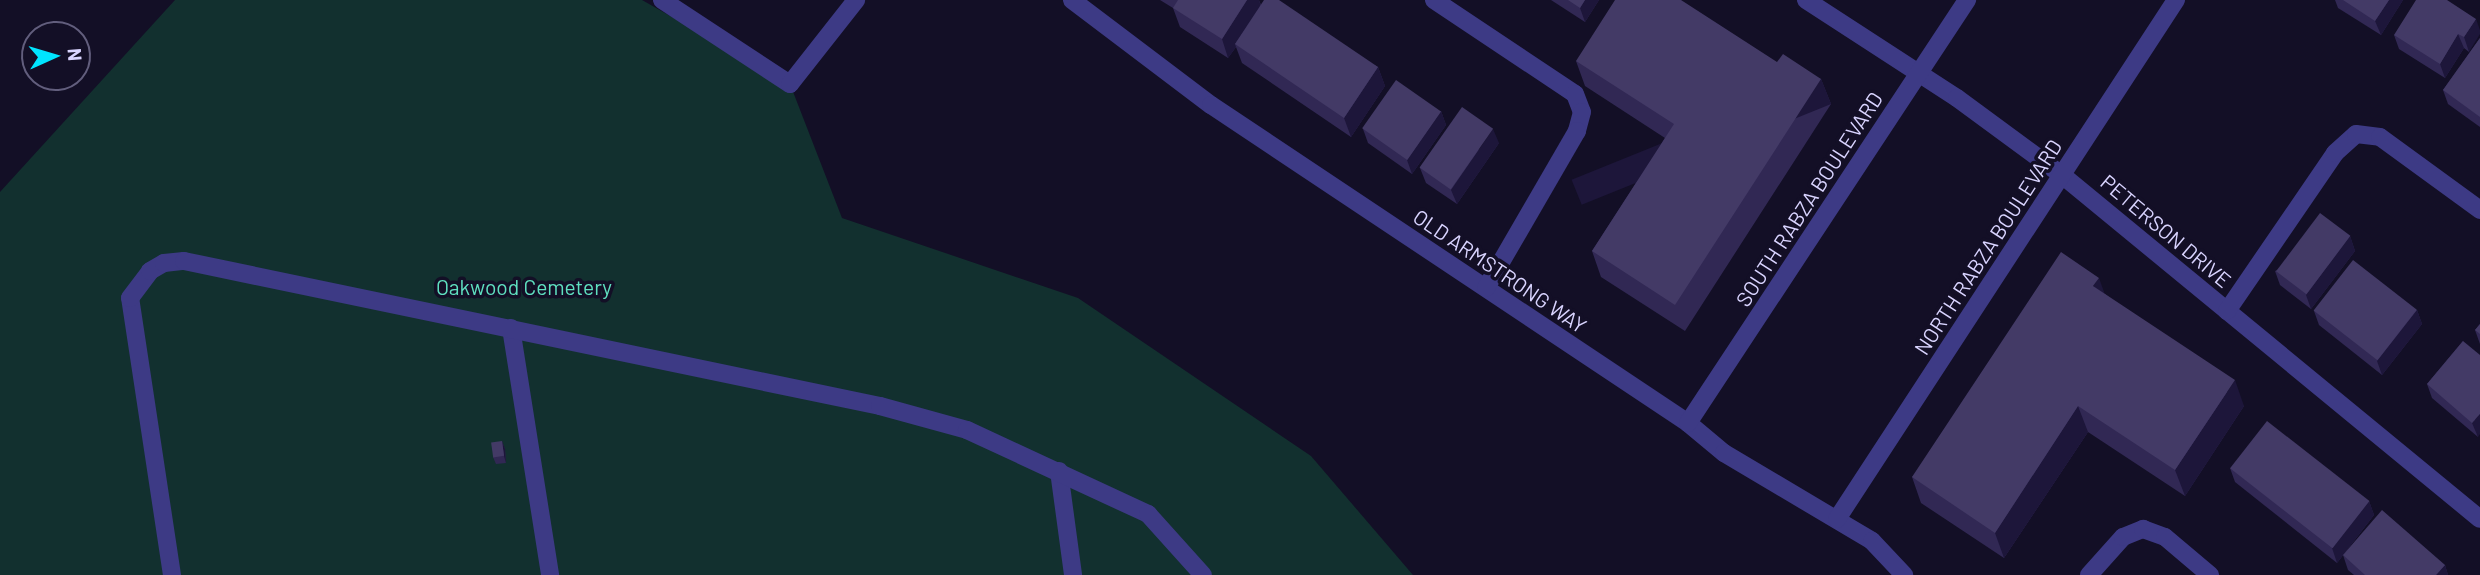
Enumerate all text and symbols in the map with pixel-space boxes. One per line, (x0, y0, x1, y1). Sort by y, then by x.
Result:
north arrow (21, 21, 91, 91)
text: N (64, 48, 87, 62)
street label: SOUTH RABZA BOULEVARD (1730, 87, 1888, 311)
street label: NORTH RABZA BOULEVARD (1909, 135, 2067, 359)
street label: PETERSON DRIVE (2096, 169, 2236, 293)
street label: OLD ARMSTRONG WAY (1409, 204, 1591, 338)
park label: Oakwood Cemetery (436, 274, 612, 300)

